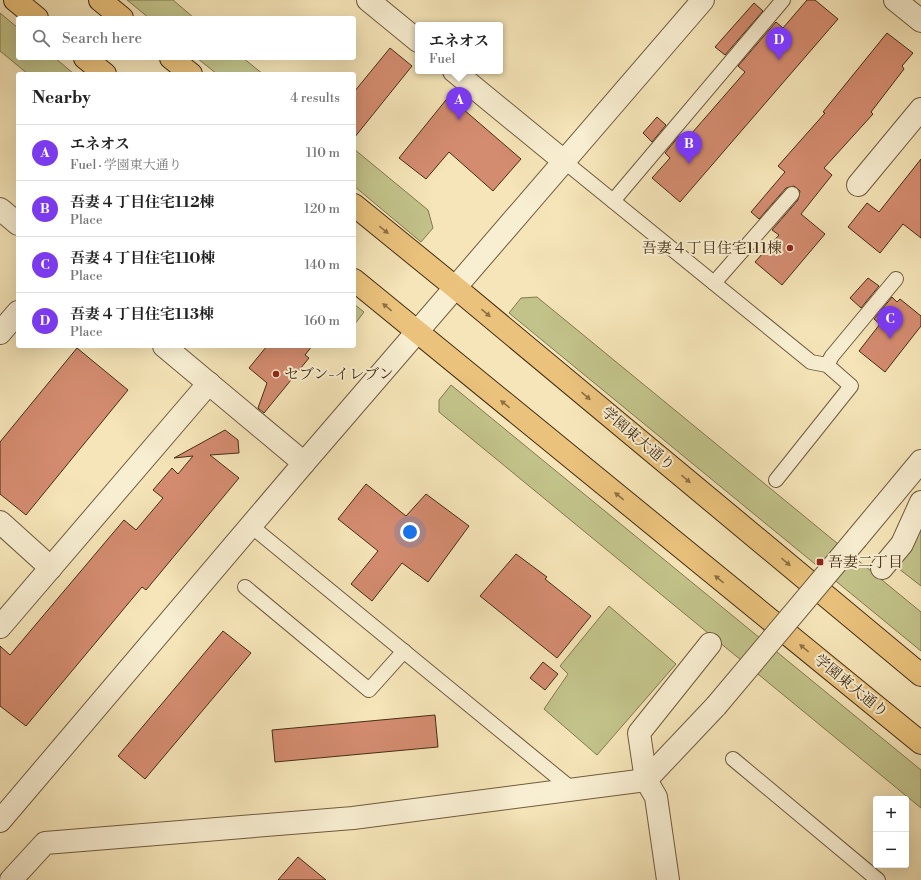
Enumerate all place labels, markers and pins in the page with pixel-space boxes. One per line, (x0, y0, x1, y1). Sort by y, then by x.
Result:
pin: D (766, 27, 792, 60)
pin: A (446, 87, 472, 120)
pin: B (676, 131, 702, 164)
place label: 吾妻４丁目住宅111棟 (642, 239, 782, 258)
marker: 吾妻４丁目住宅111棟 (785, 243, 795, 253)
pin: C (877, 306, 903, 339)
place label: セブン-イレブン (284, 365, 394, 384)
marker: セブン-イレブン (271, 369, 281, 379)
place label: 吾妻二丁目 (828, 553, 903, 572)
marker: 吾妻二丁目 (815, 557, 825, 567)

